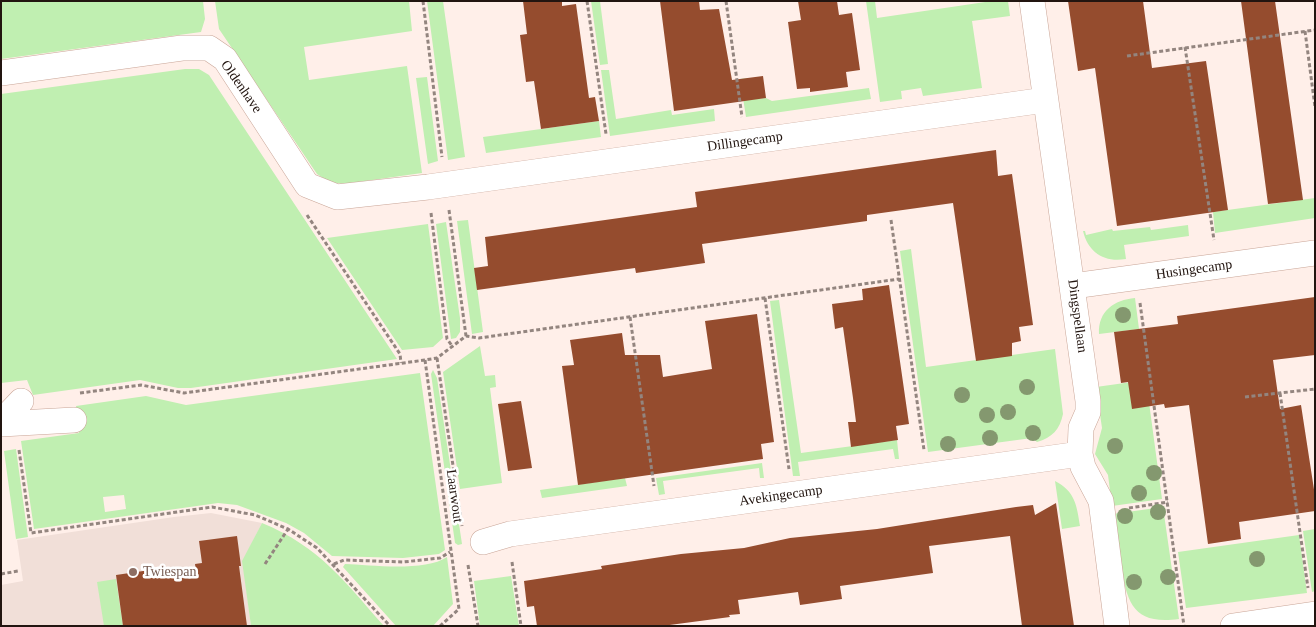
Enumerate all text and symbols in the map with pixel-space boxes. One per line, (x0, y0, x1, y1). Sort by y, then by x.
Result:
street label: Oldenhave (217, 57, 265, 117)
street label: Dillingecamp (706, 128, 784, 156)
street label: Husingecamp (1155, 256, 1233, 284)
street label: Dingspellaan (1064, 278, 1090, 354)
street label: Laarwout (442, 468, 466, 524)
street label: Avekingecamp (738, 482, 824, 510)
place label: Twiespan (143, 564, 196, 580)
marker: Twiespan (127, 566, 139, 578)

